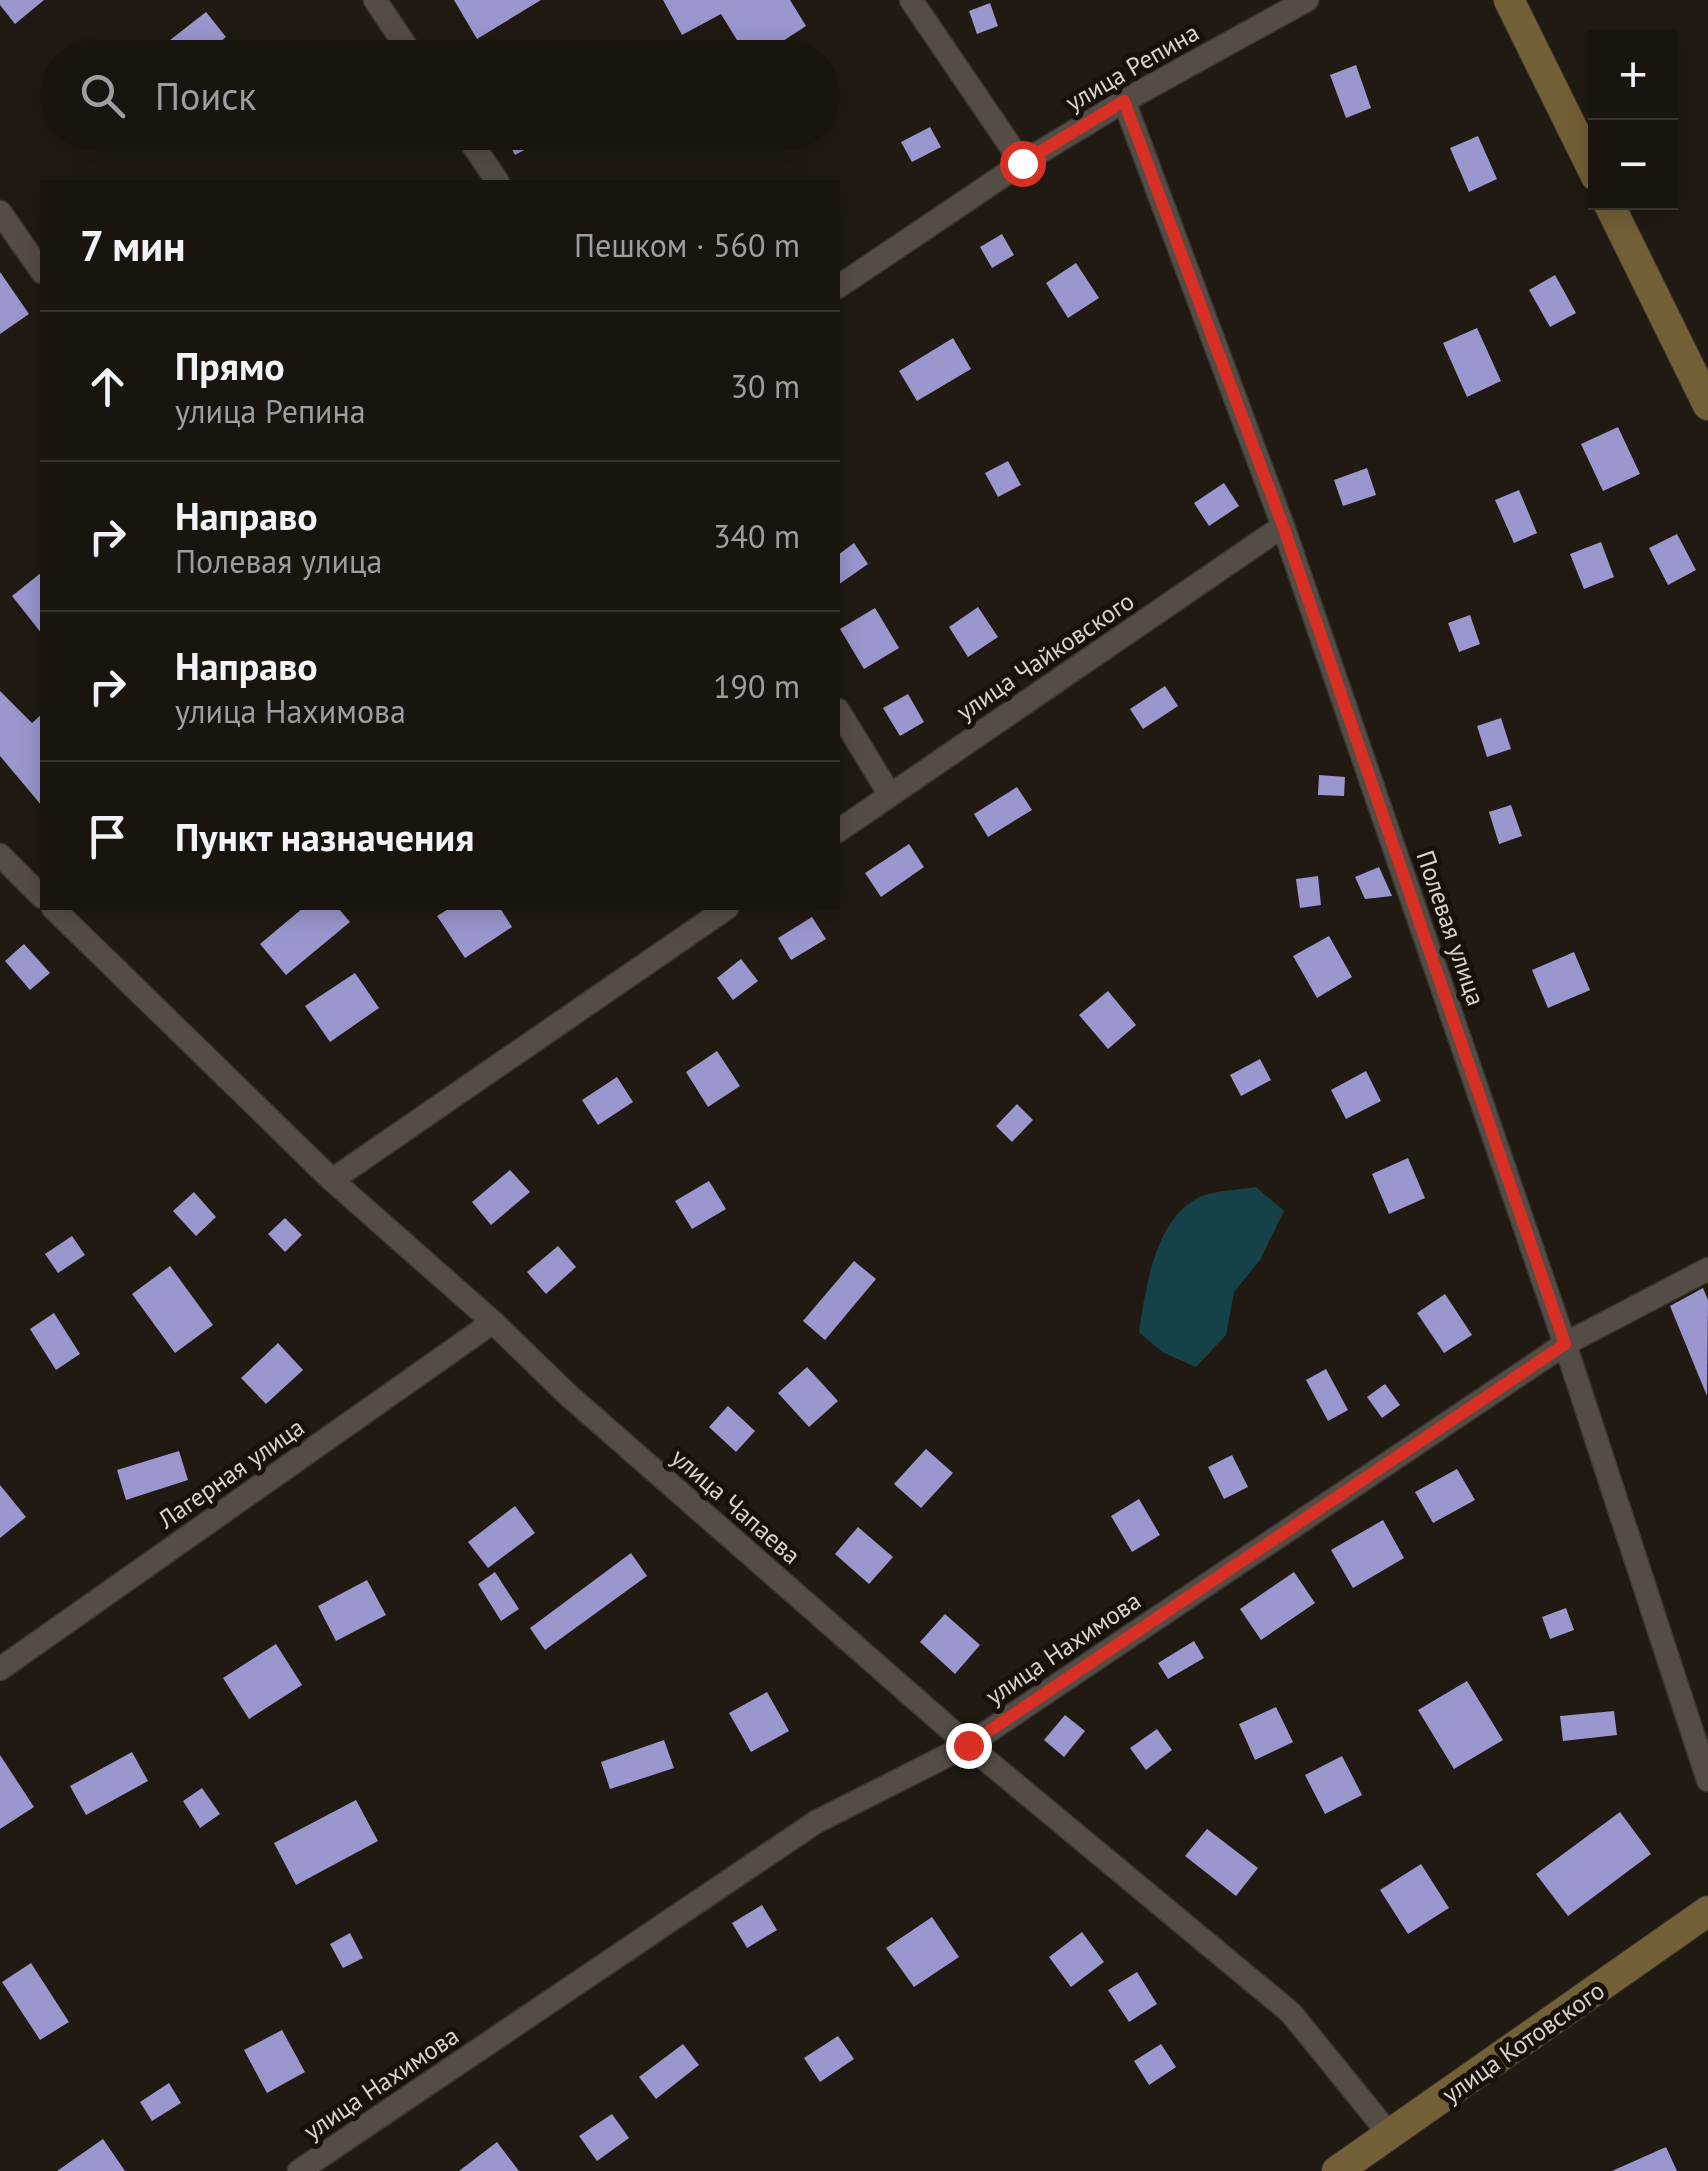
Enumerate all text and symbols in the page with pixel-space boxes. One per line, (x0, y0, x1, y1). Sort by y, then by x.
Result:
street label: улица Репина (1059, 16, 1205, 118)
map controls (1588, 30, 1678, 210)
button: + (1588, 30, 1678, 120)
search box (40, 40, 840, 150)
icon: search (75, 68, 130, 123)
text: Поиск (155, 71, 256, 120)
button: − (1588, 120, 1678, 210)
route start (1000, 141, 1046, 187)
text: 7 мин (80, 218, 186, 273)
text: Пешком · 560 m (574, 224, 800, 266)
text: Прямо (175, 341, 285, 390)
icon: ahead (80, 359, 135, 414)
text: 30 m (731, 365, 800, 407)
text: улица Репина (175, 390, 366, 432)
text: Направо (175, 491, 318, 540)
icon: right (80, 509, 135, 564)
text: 340 m (713, 515, 800, 557)
text: Полевая улица (175, 540, 382, 582)
street label: улица Чайковского (950, 585, 1140, 727)
text: Направо (175, 641, 318, 690)
icon: right (80, 659, 135, 714)
text: 190 m (713, 665, 800, 707)
text: улица Нахимова (175, 690, 406, 732)
icon: arrive (80, 809, 135, 864)
text: Пункт назначения (175, 812, 474, 861)
street label: Полевая улица (1409, 846, 1493, 1010)
street label: Лагерная улица (151, 1411, 310, 1536)
street label: улица Чапаева (665, 1441, 807, 1571)
street label: улица Нахимова (979, 1584, 1147, 1712)
route end (946, 1723, 992, 1769)
street label: улица Котовского (1436, 1974, 1610, 2110)
street label: улица Нахимова (297, 2019, 465, 2147)

